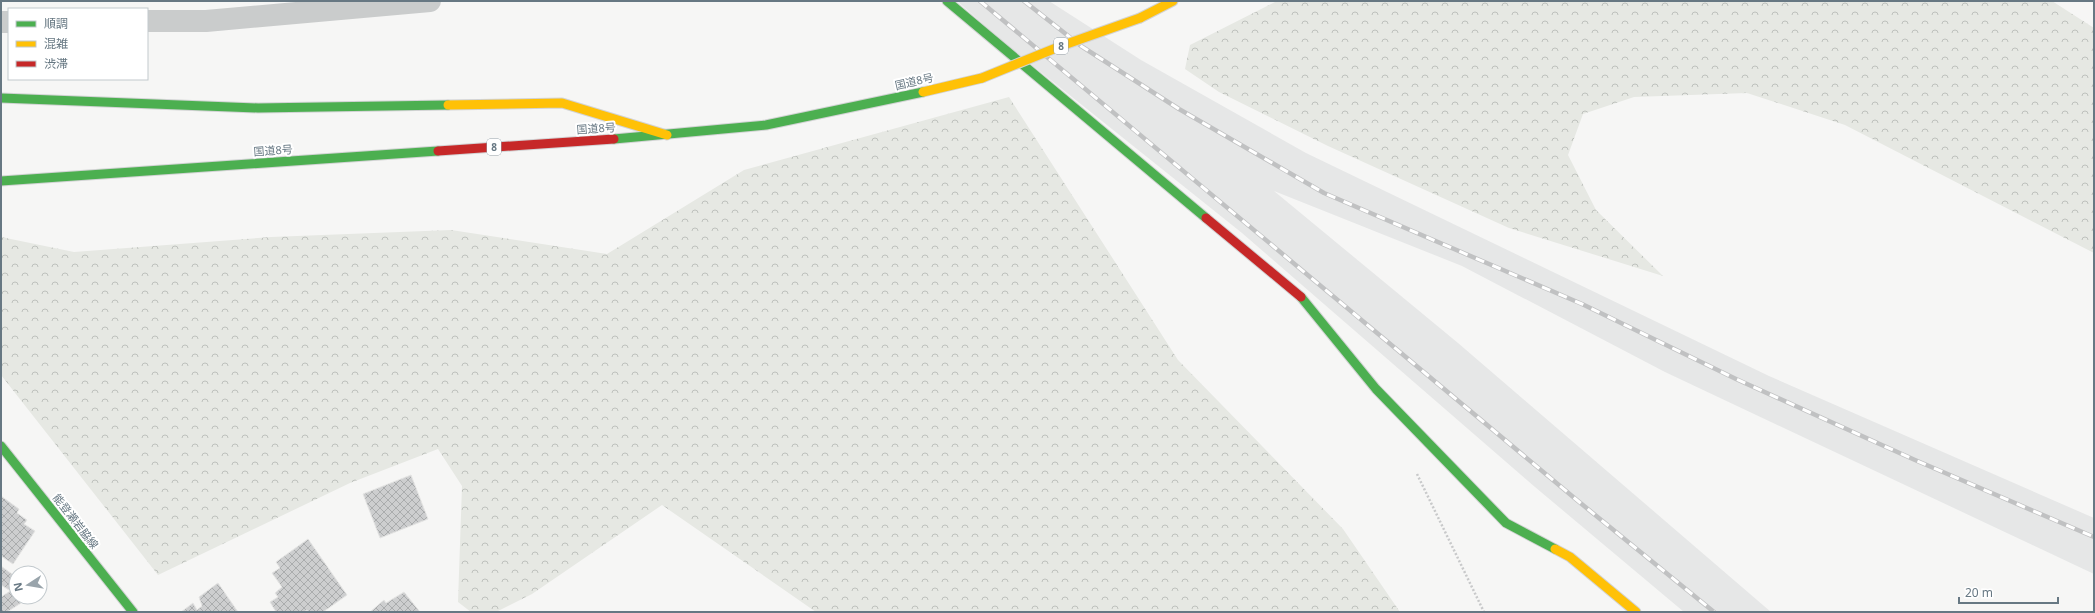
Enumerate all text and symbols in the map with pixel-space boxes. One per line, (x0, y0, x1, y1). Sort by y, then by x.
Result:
legend (8, 8, 148, 80)
text: 順調 (44, 15, 68, 32)
text: 混雑 (44, 35, 68, 52)
road number: 8 (1054, 38, 1068, 54)
text: 渋滞 (44, 55, 68, 72)
street label: 国道8号 (893, 69, 935, 93)
street label: 国道8号 (576, 119, 616, 137)
road number: 8 (487, 139, 501, 155)
street label: 国道8号 (253, 141, 293, 159)
street label: 能登瀬岩脇線 (50, 490, 102, 552)
north arrow (8, 565, 48, 605)
scale bar (1959, 579, 2058, 605)
text: N (9, 581, 26, 593)
text: 20 m (1965, 584, 1993, 601)

